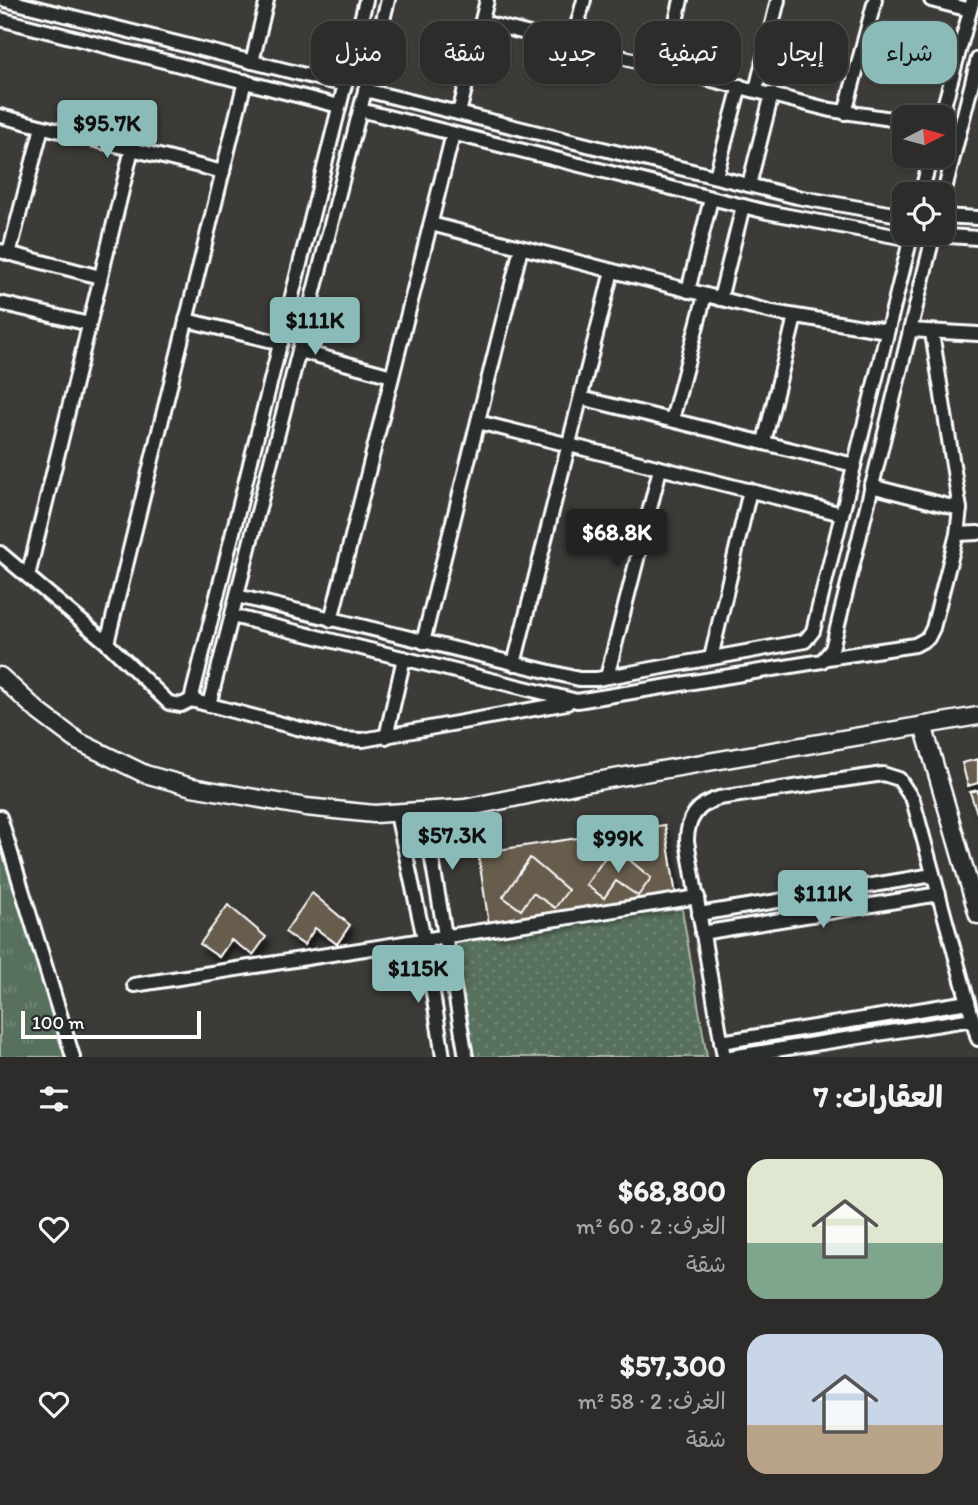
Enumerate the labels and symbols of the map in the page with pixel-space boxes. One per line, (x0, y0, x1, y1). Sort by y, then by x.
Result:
pin: $95.7K (50, 100, 164, 160)
north arrow (892, 105, 956, 168)
pin: $111K (266, 298, 364, 357)
pin: $68.8K (560, 510, 674, 569)
pin: $57.3K (395, 812, 509, 872)
pin: $99K (577, 816, 659, 875)
pin: $111K (774, 870, 872, 930)
pin: $115K (369, 946, 467, 1005)
scale bar (21, 1008, 201, 1040)

